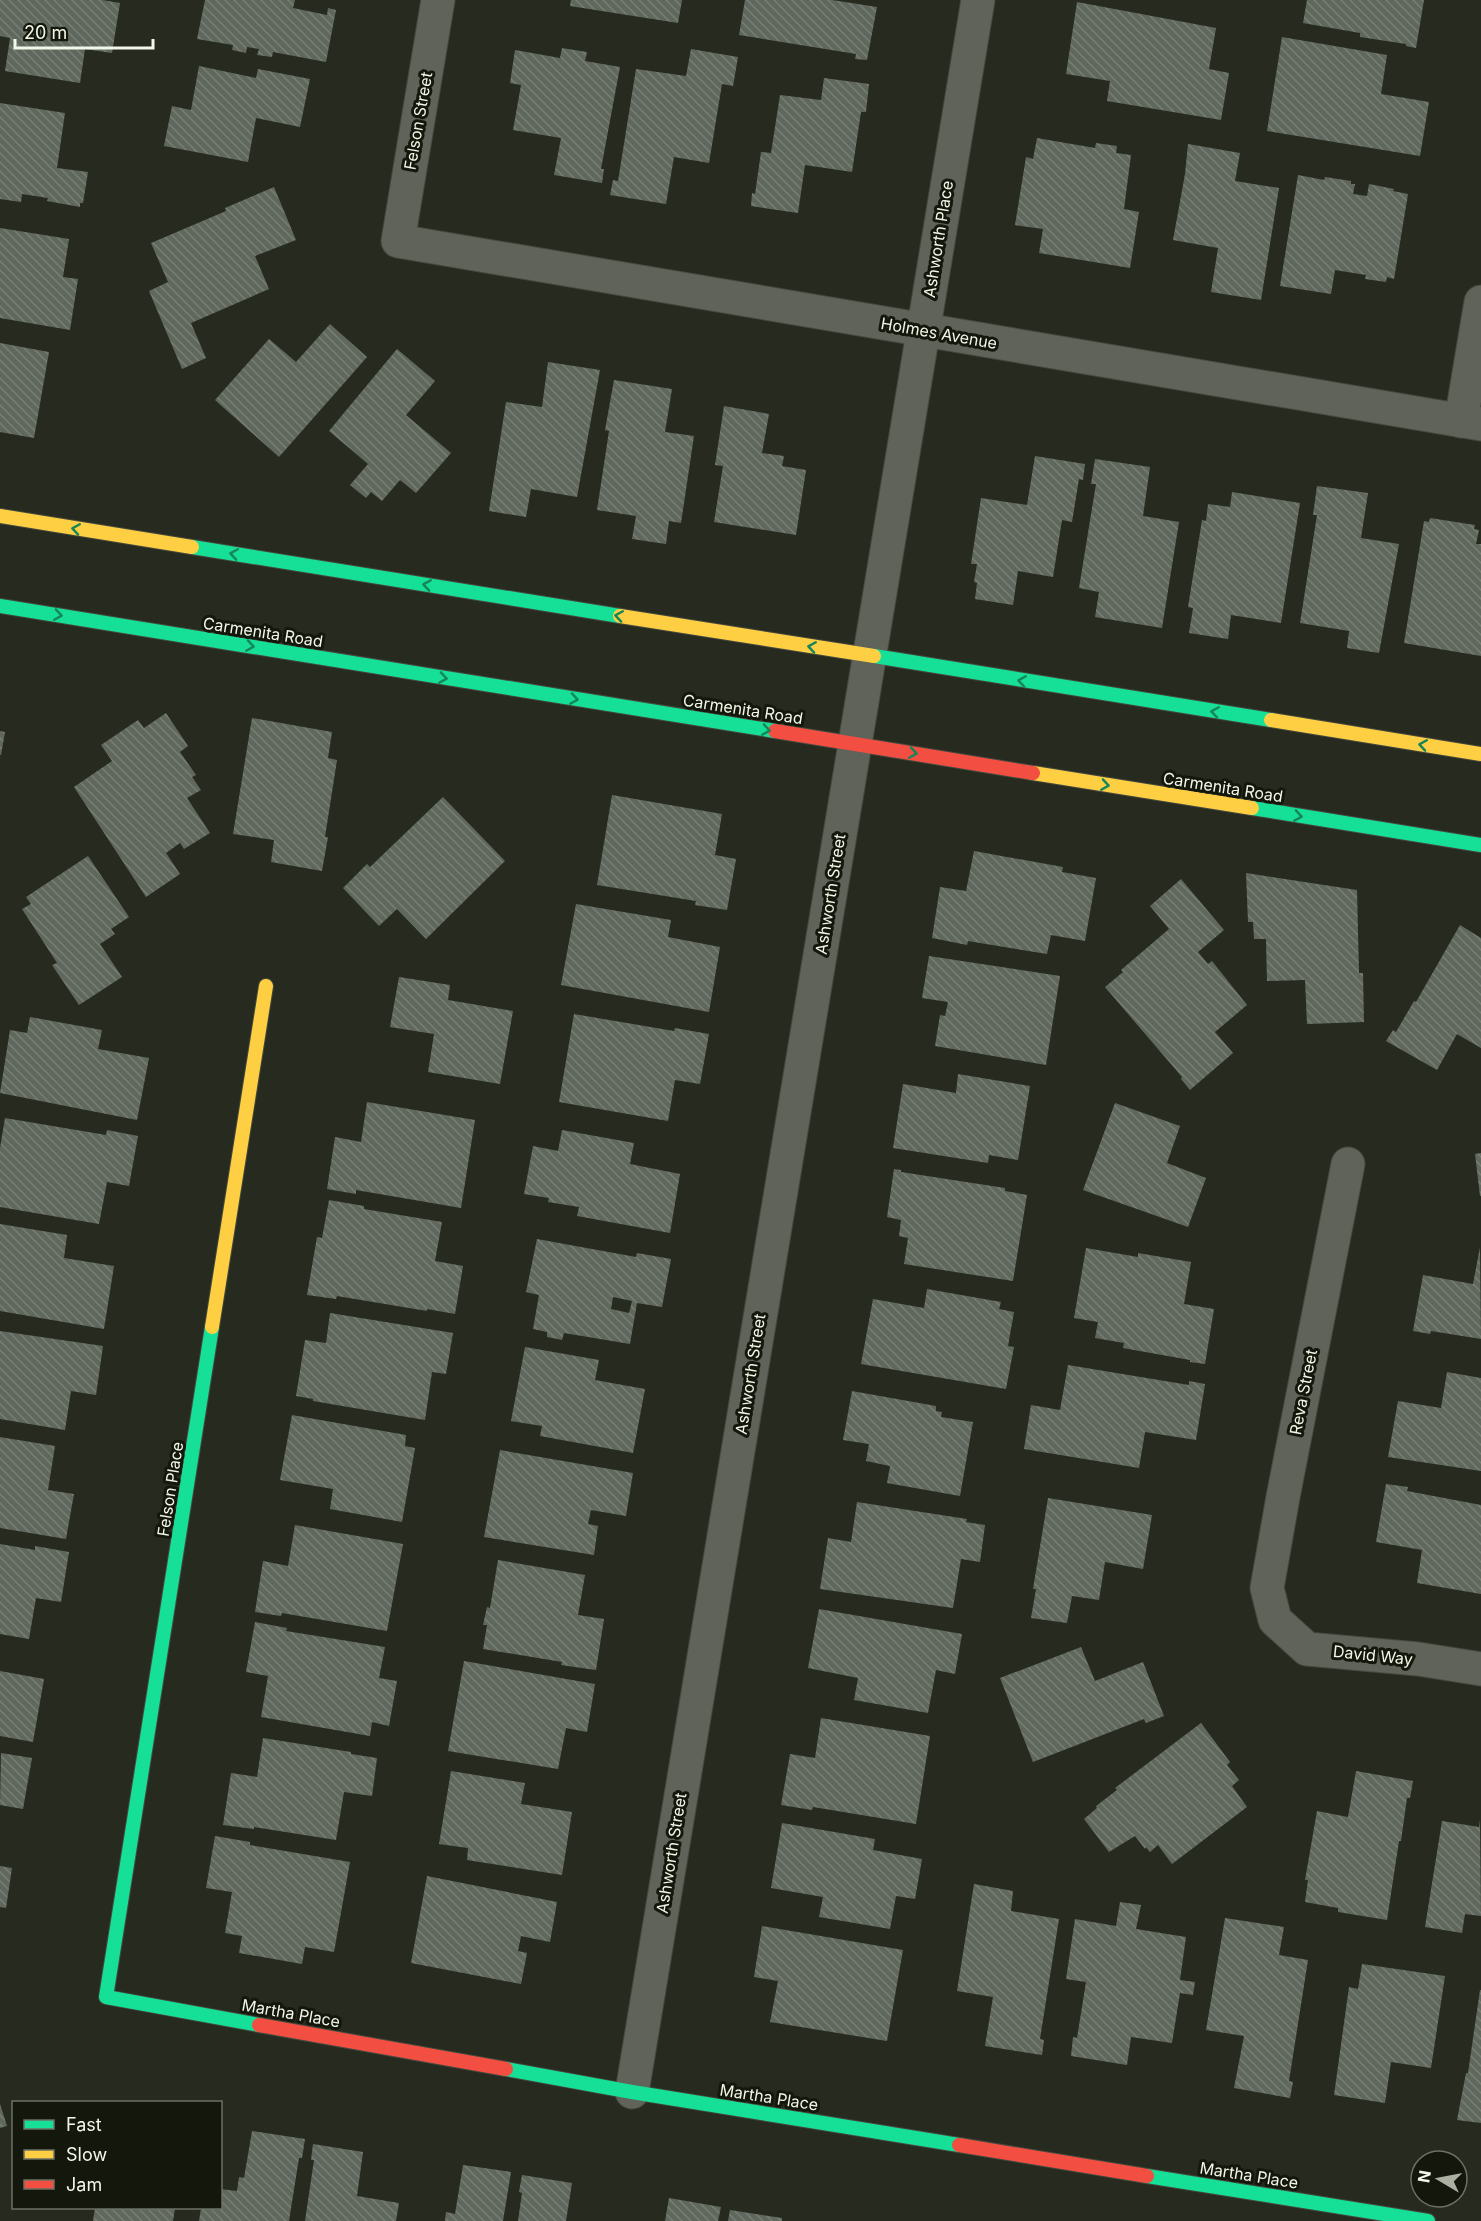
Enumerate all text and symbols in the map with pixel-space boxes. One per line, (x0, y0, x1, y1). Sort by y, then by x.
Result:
scale bar (15, 12, 153, 50)
text: 20 m (24, 22, 67, 43)
street label: Felson Street (400, 70, 436, 172)
street label: Ashworth Place (919, 179, 957, 299)
street label: Holmes Avenue (879, 313, 999, 353)
one-way arrow (72, 523, 81, 535)
one-way arrow (230, 548, 240, 561)
one-way arrow (422, 579, 431, 591)
one-way arrow (53, 609, 62, 621)
one-way arrow (615, 610, 624, 622)
street label: Carmenita Road (202, 613, 324, 651)
one-way arrow (246, 640, 255, 652)
one-way arrow (807, 641, 817, 653)
one-way arrow (438, 671, 447, 683)
one-way arrow (1018, 675, 1027, 687)
street label: Carmenita Road (682, 690, 804, 728)
one-way arrow (569, 692, 579, 704)
one-way arrow (1210, 706, 1219, 718)
one-way arrow (762, 723, 771, 735)
one-way arrow (1419, 739, 1429, 752)
one-way arrow (908, 747, 917, 759)
street label: Carmenita Road (1162, 768, 1284, 806)
one-way arrow (1100, 778, 1110, 790)
one-way arrow (1293, 809, 1302, 821)
street label: Ashworth Street (811, 832, 849, 956)
street label: Ashworth Street (731, 1312, 769, 1436)
street label: Reva Street (1285, 1348, 1321, 1436)
street label: Felson Place (153, 1440, 187, 1538)
street label: David Way (1332, 1641, 1414, 1669)
street label: Ashworth Street (652, 1791, 690, 1915)
street label: Martha Place (240, 1995, 342, 2031)
street label: Martha Place (718, 2079, 820, 2115)
legend (12, 2101, 222, 2209)
text: Fast (66, 2114, 102, 2135)
text: Slow (66, 2144, 107, 2165)
north arrow (1409, 2149, 1469, 2209)
street label: Martha Place (1198, 2157, 1300, 2193)
text: N (1413, 2169, 1435, 2184)
text: Jam (66, 2174, 102, 2195)

